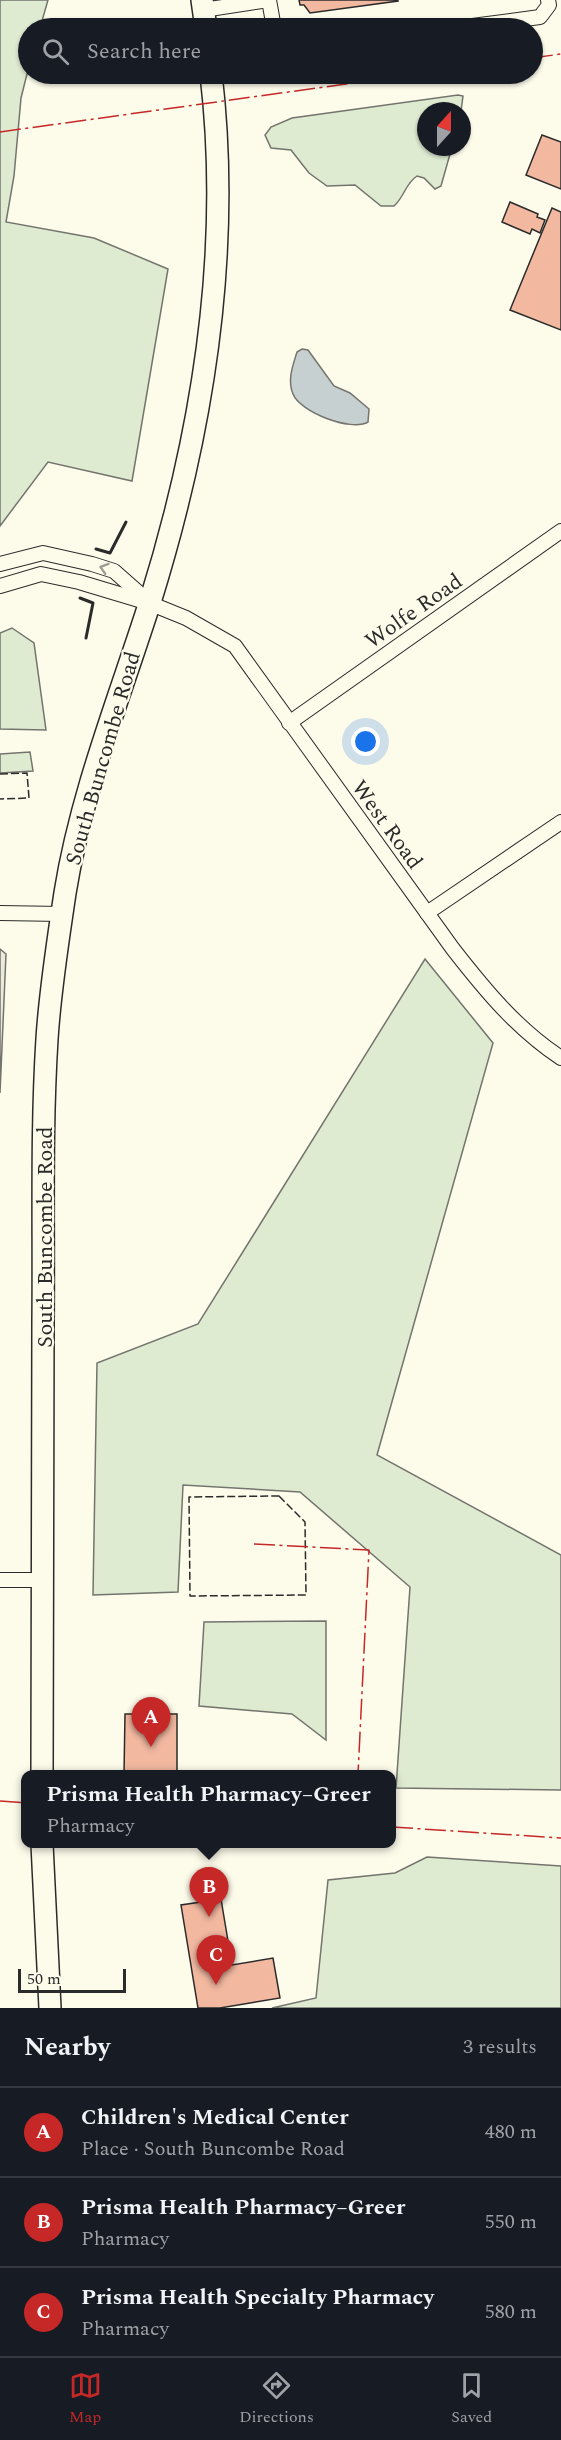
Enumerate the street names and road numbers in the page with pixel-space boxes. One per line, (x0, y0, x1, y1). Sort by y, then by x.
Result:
street label: Wolfe Road (358, 565, 470, 657)
street label: South Buncombe Road (57, 647, 150, 869)
street label: West Road (343, 773, 431, 877)
street label: South Buncombe Road (29, 1126, 62, 1348)

